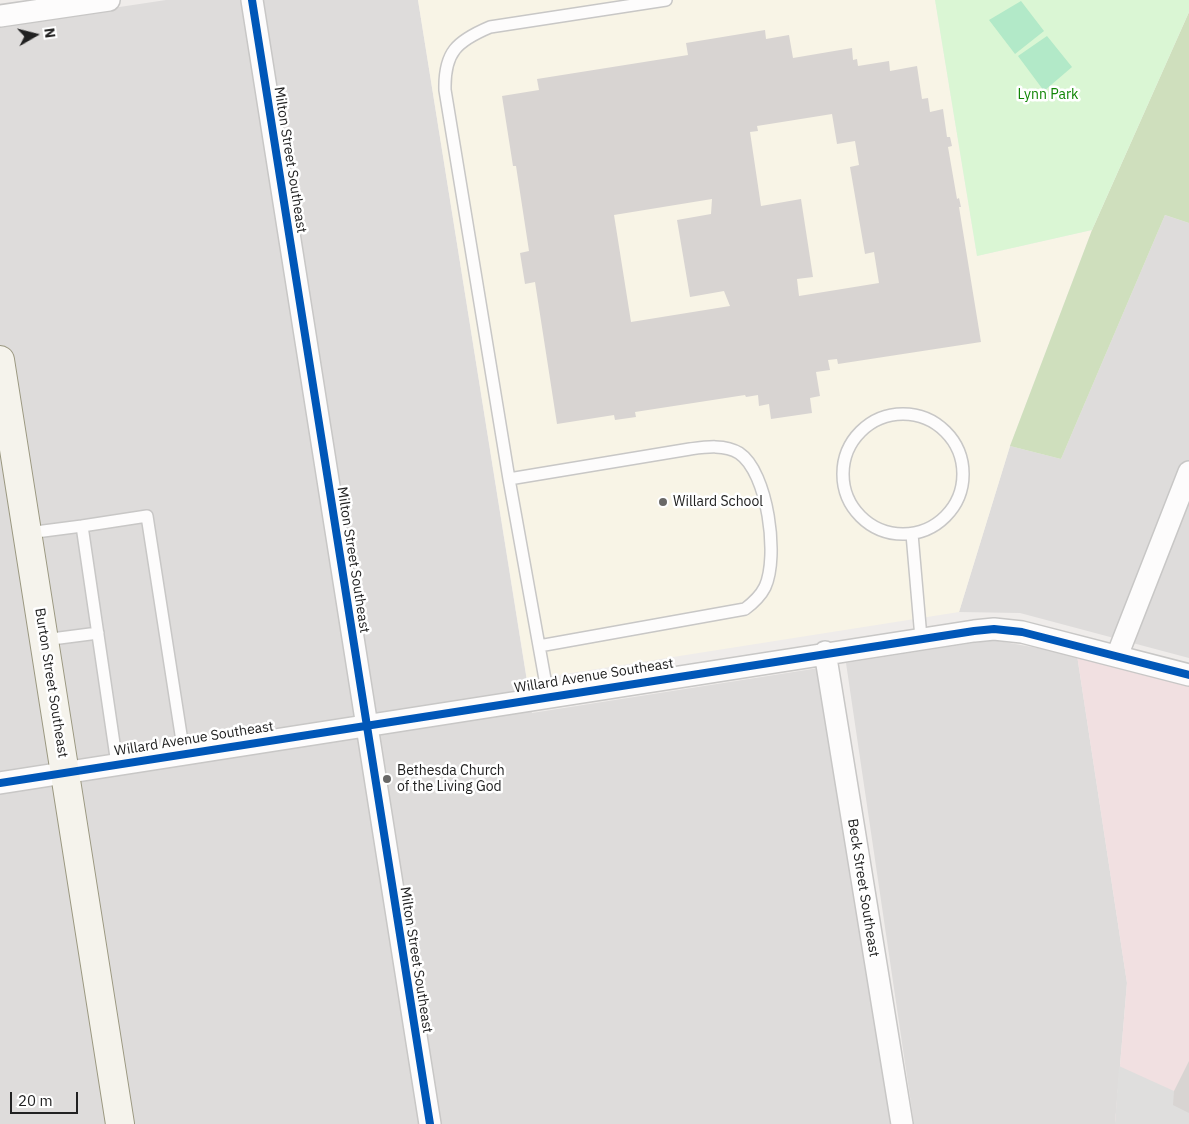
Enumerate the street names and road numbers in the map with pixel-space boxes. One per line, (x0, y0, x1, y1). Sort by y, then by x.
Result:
street label: Milton Street Southeast (270, 86, 310, 234)
street label: Milton Street Southeast (333, 486, 373, 634)
street label: Burton Street Southeast (31, 607, 71, 759)
street label: Willard Avenue Southeast (513, 655, 675, 697)
street label: Willard Avenue Southeast (113, 718, 275, 760)
street label: Beck Street Southeast (844, 818, 882, 958)
street label: Milton Street Southeast (396, 886, 436, 1034)

